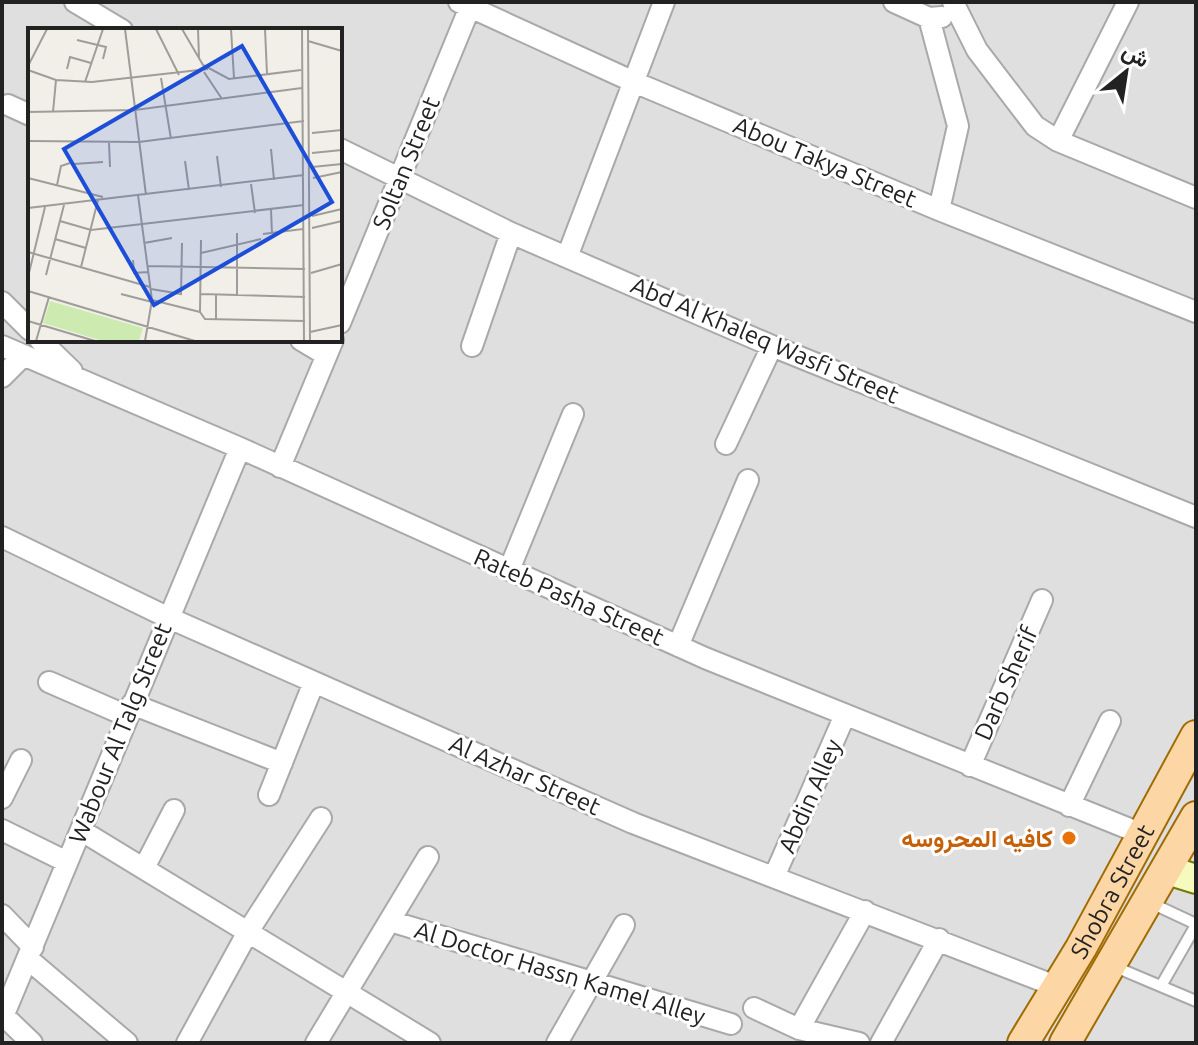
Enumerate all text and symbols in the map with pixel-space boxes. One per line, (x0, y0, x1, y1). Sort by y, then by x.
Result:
inset map (28, 28, 342, 342)
north arrow (1086, 32, 1166, 112)
text: ش (1118, 37, 1154, 73)
street label: Soltan Street (367, 92, 445, 233)
street label: Abou Takya Street (729, 111, 921, 213)
street label: Abd Al Khaleq Wasfi Street (627, 271, 903, 409)
street label: Rateb Pasha Street (470, 543, 669, 651)
street label: Wabour Al Talg Street (63, 618, 177, 847)
street label: Darb Sherif (969, 621, 1043, 744)
street label: Al Azhar Street (445, 730, 605, 821)
street label: Abdin Alley (773, 735, 847, 857)
street label: Shobra Street (1065, 819, 1159, 963)
place label: كافيه المحروسه (901, 825, 1053, 854)
marker: كافيه المحروسه (1060, 829, 1078, 847)
street label: Al Doctor Hassn Kamel Alley (412, 916, 709, 1030)

